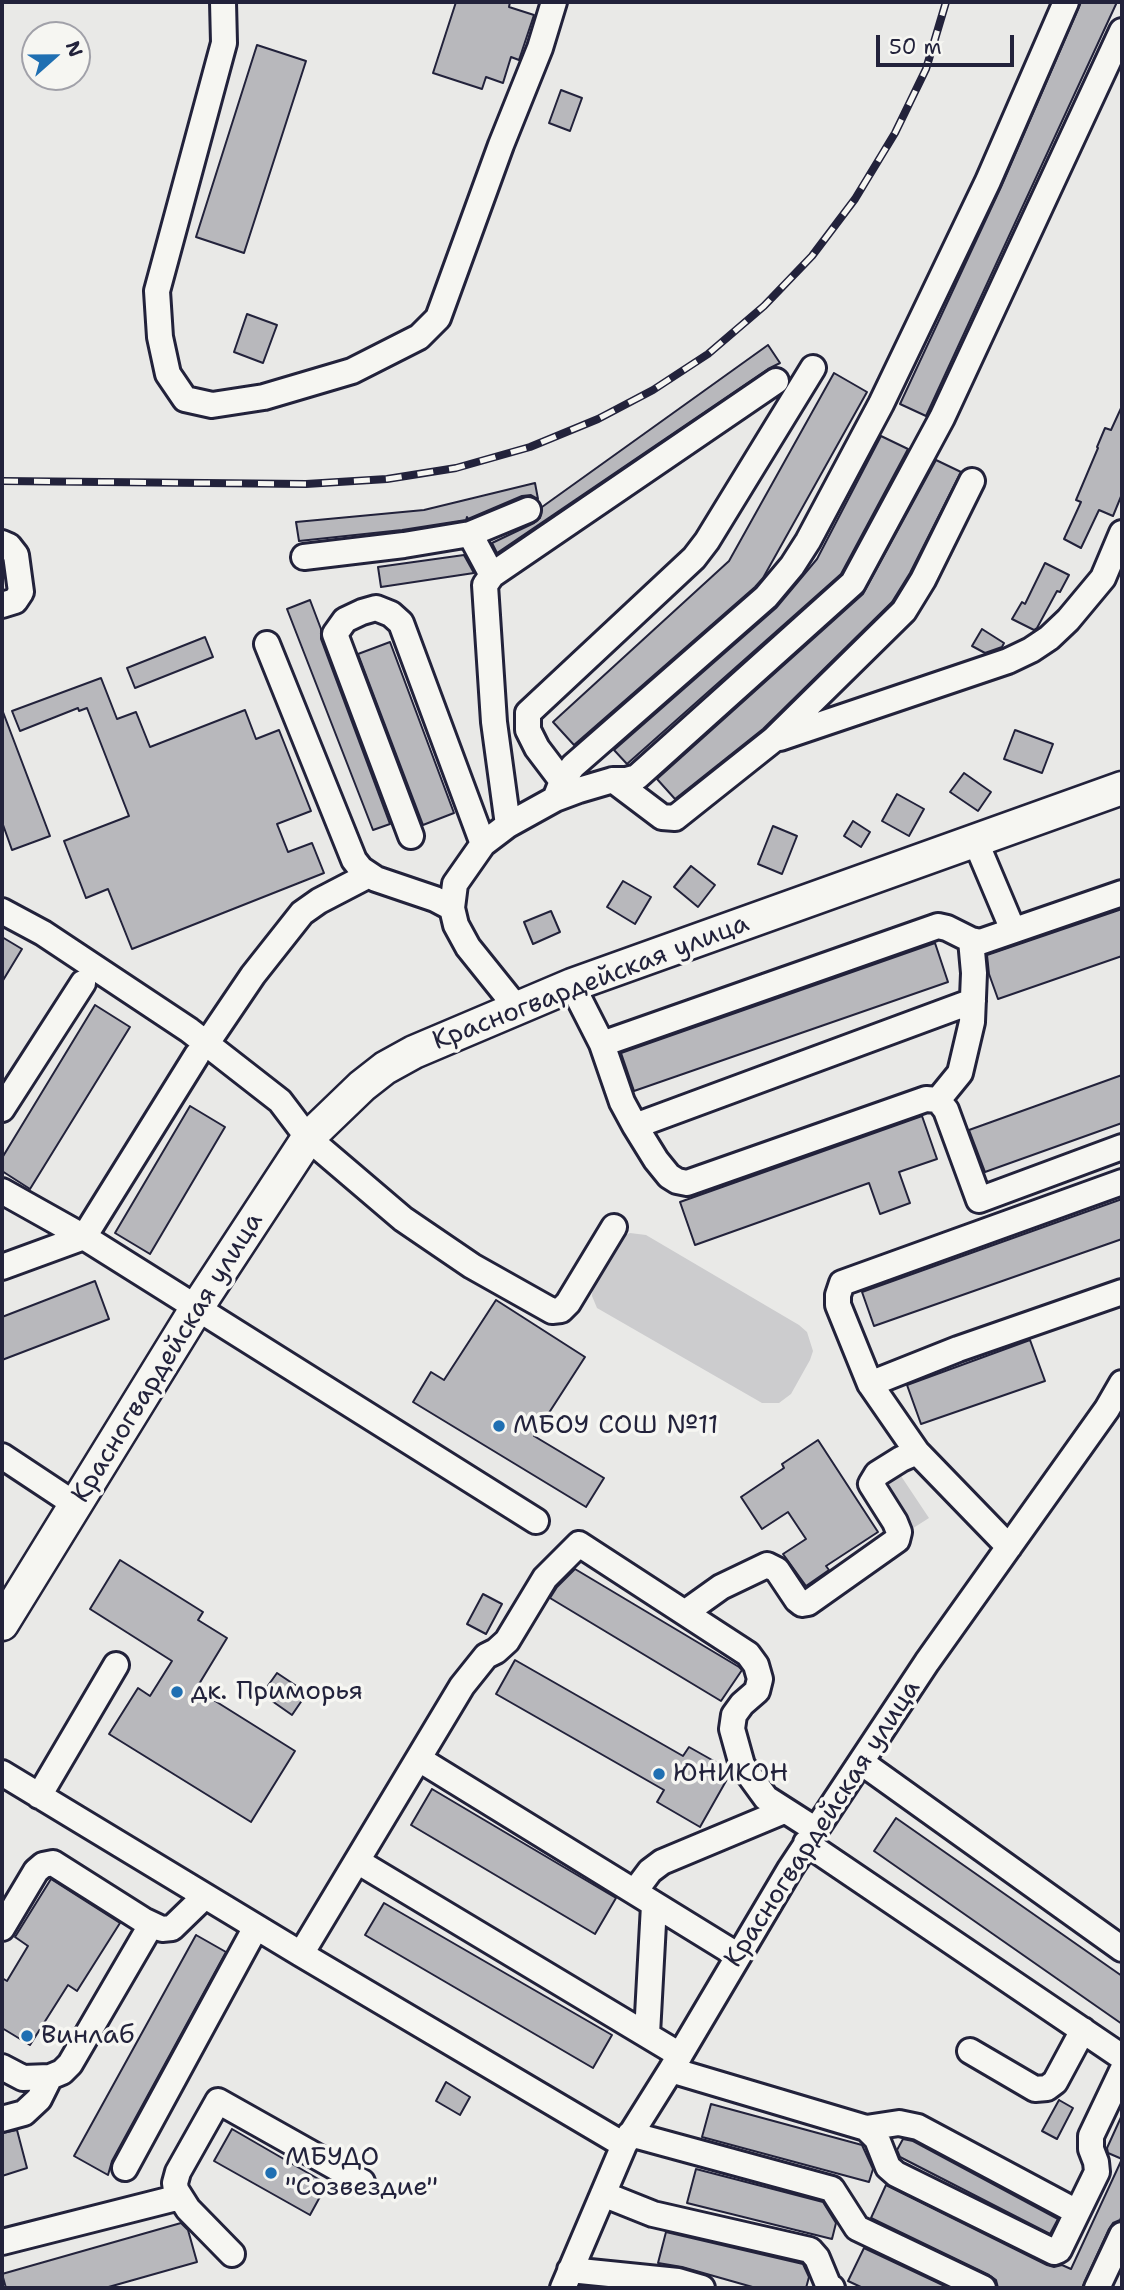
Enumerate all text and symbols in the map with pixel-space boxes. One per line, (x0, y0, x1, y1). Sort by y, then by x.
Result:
north arrow (21, 21, 91, 91)
scale bar (879, 21, 1017, 65)
text: 50 m (889, 33, 942, 61)
text: N (60, 38, 89, 61)
street label: Красногвардейская улица (428, 908, 754, 1058)
street label: Красногвардейская улица (66, 1207, 270, 1509)
place label: МБОУ СОШ №11 (513, 1410, 719, 1442)
marker: МБОУ СОШ №11 (491, 1418, 507, 1434)
street label: Красногвардейская улица (718, 1675, 928, 1973)
place label: дк. Приморья (191, 1676, 363, 1708)
marker: дк. Приморья (169, 1684, 185, 1700)
place label: ЮНИКОН (673, 1758, 789, 1790)
marker: ЮНИКОН (651, 1766, 667, 1782)
place label: Винлаб (41, 2020, 134, 2052)
marker: Винлаб (19, 2028, 35, 2044)
place label: МБУДО "Созвездие" (285, 2142, 438, 2204)
marker: МБУДО "Созвездие" (263, 2165, 279, 2181)

